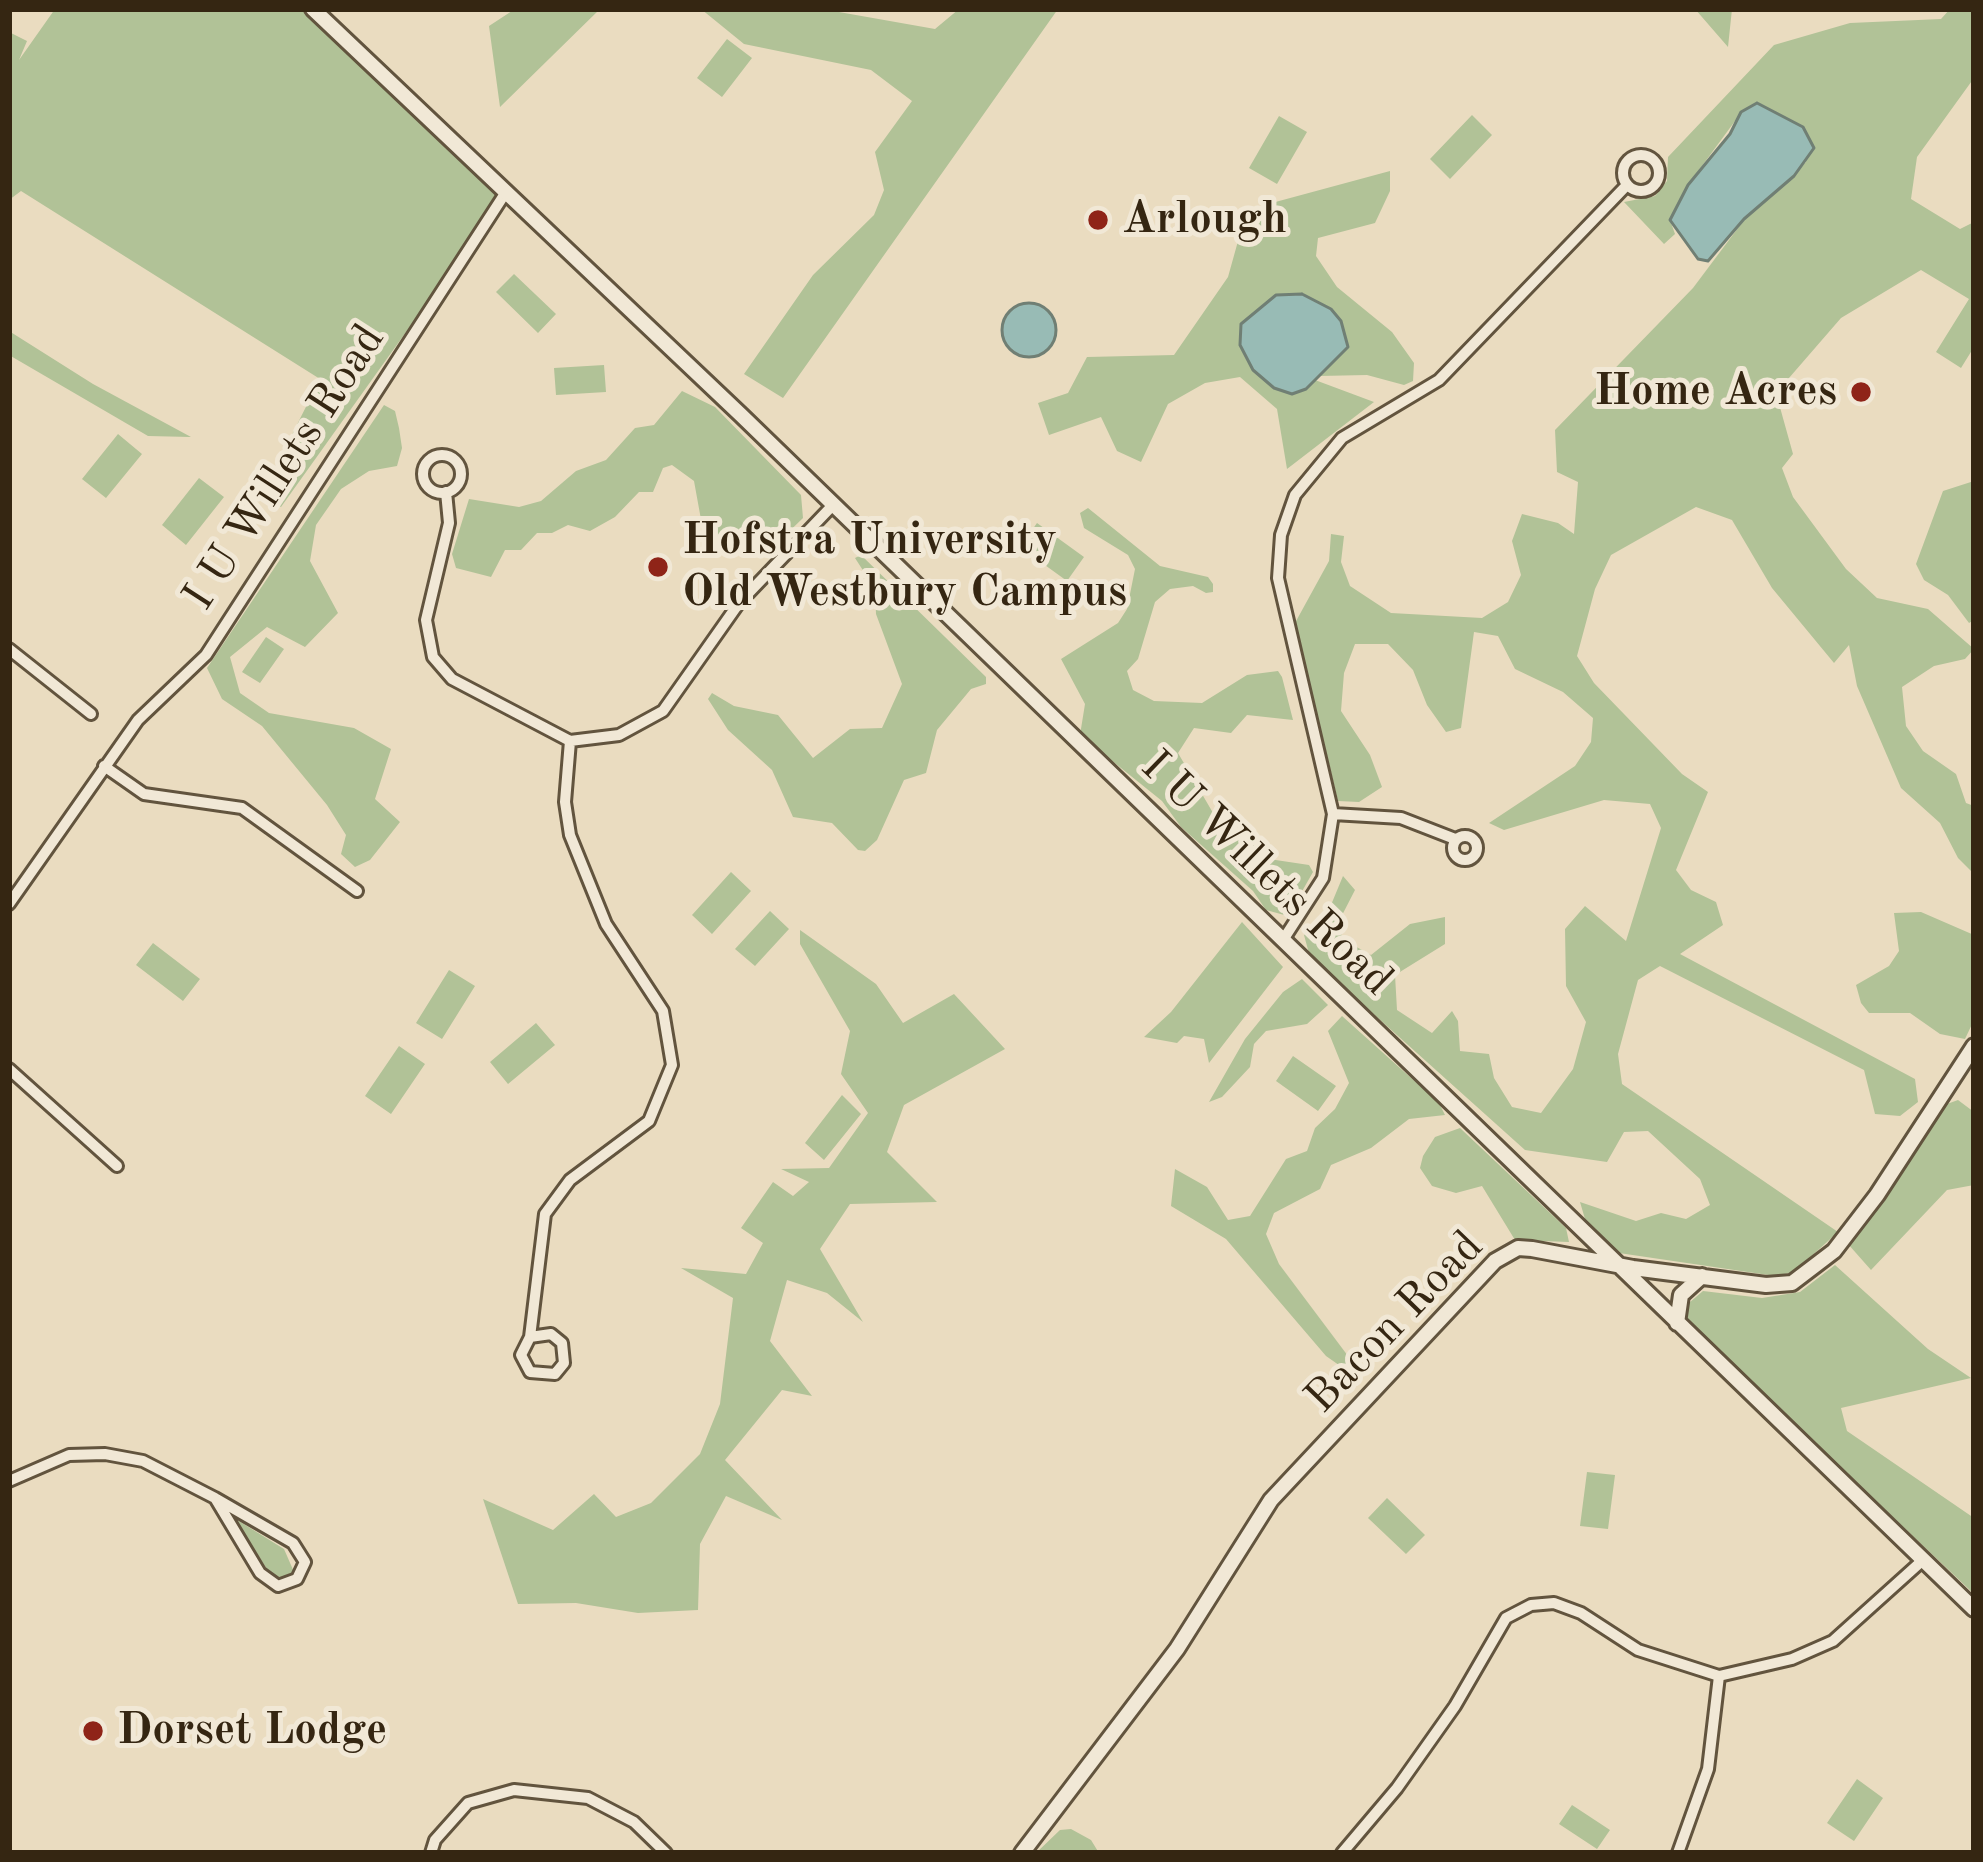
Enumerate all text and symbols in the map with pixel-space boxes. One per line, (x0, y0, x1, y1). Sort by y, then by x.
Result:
place label: Arlough (1122, 193, 1287, 247)
marker: Arlough (1085, 207, 1111, 233)
street label: I U Willets Road (173, 315, 397, 621)
place label: Home Acres (1594, 365, 1837, 419)
marker: Home Acres (1848, 379, 1874, 405)
place label: Hofstra University Old Westbury Campus (682, 514, 1127, 620)
marker: Hofstra University Old Westbury Campus (645, 554, 671, 580)
street label: I U Willets Road (1129, 740, 1403, 1008)
street label: Bacon Road (1295, 1221, 1495, 1425)
place label: Dorset Lodge (117, 1704, 387, 1758)
marker: Dorset Lodge (80, 1718, 106, 1744)

